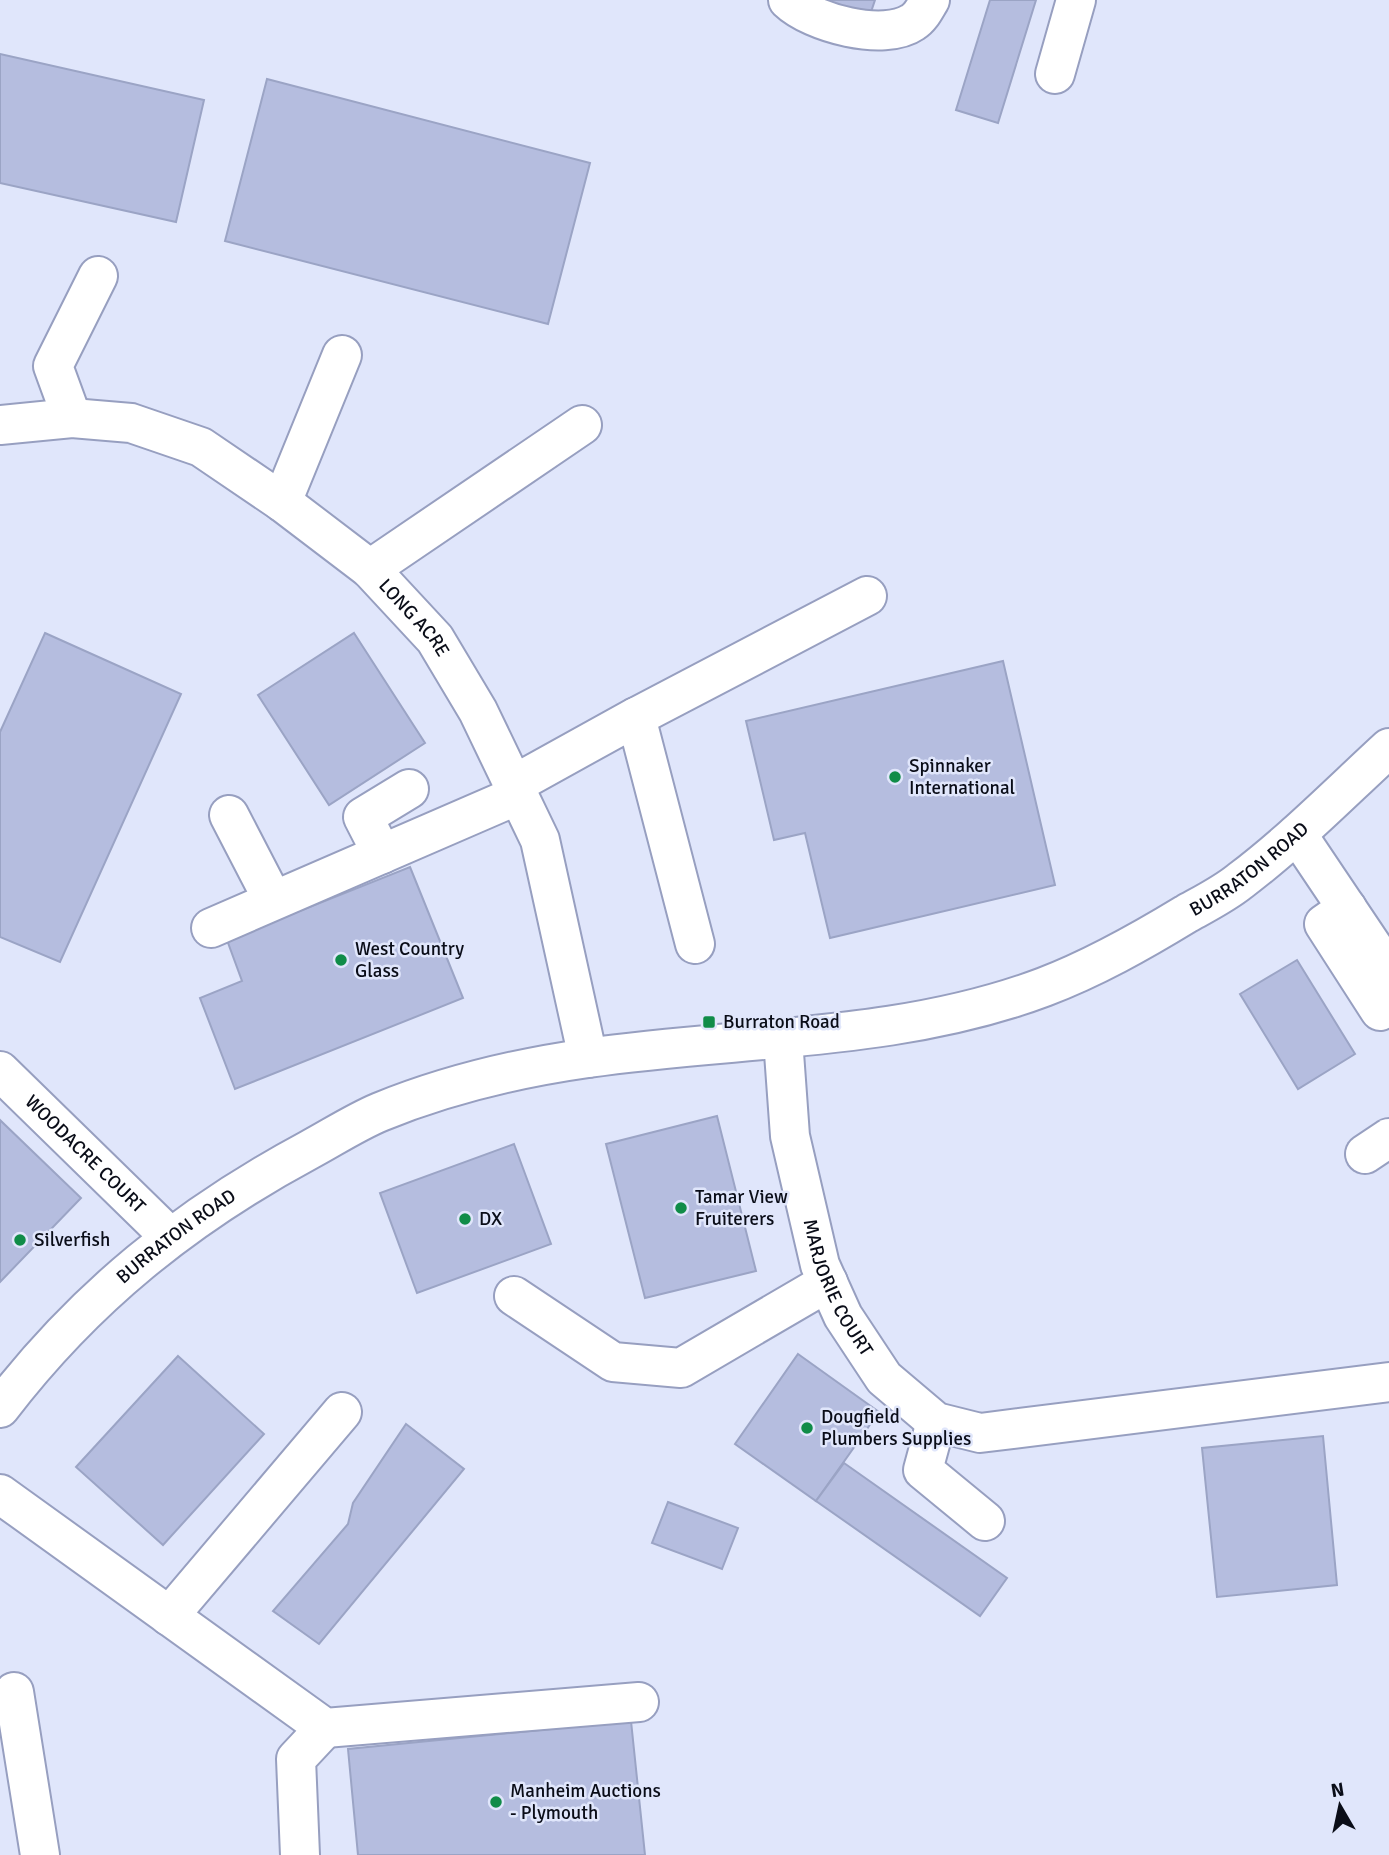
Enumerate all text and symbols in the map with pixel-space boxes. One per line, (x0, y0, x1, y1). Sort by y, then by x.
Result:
street label: LONG ACRE (373, 574, 455, 661)
place label: Spinnaker International (909, 754, 1015, 800)
marker: Spinnaker International (887, 769, 903, 785)
street label: BURRATON ROAD (1185, 817, 1314, 922)
place label: West Country Glass (355, 937, 464, 983)
marker: West Country Glass (333, 952, 349, 968)
place label: Burraton Road (723, 1010, 840, 1034)
marker: Burraton Road (701, 1014, 717, 1030)
street label: WOODACRE COURT (20, 1090, 151, 1219)
street label: BURRATON ROAD (112, 1184, 240, 1289)
place label: Tamar View Fruiterers (695, 1185, 788, 1231)
marker: Tamar View Fruiterers (673, 1200, 689, 1216)
place label: DX (479, 1207, 502, 1231)
marker: DX (457, 1211, 473, 1227)
street label: MARJORIE COURT (798, 1217, 878, 1361)
place label: Silverfish (34, 1228, 110, 1252)
marker: Silverfish (12, 1232, 28, 1248)
place label: Dougfield Plumbers Supplies (821, 1405, 971, 1451)
marker: Dougfield Plumbers Supplies (799, 1420, 815, 1436)
north arrow (1305, 1771, 1375, 1841)
text: N (1329, 1777, 1346, 1803)
place label: Manheim Auctions - Plymouth (510, 1779, 661, 1825)
marker: Manheim Auctions - Plymouth (488, 1794, 504, 1810)

